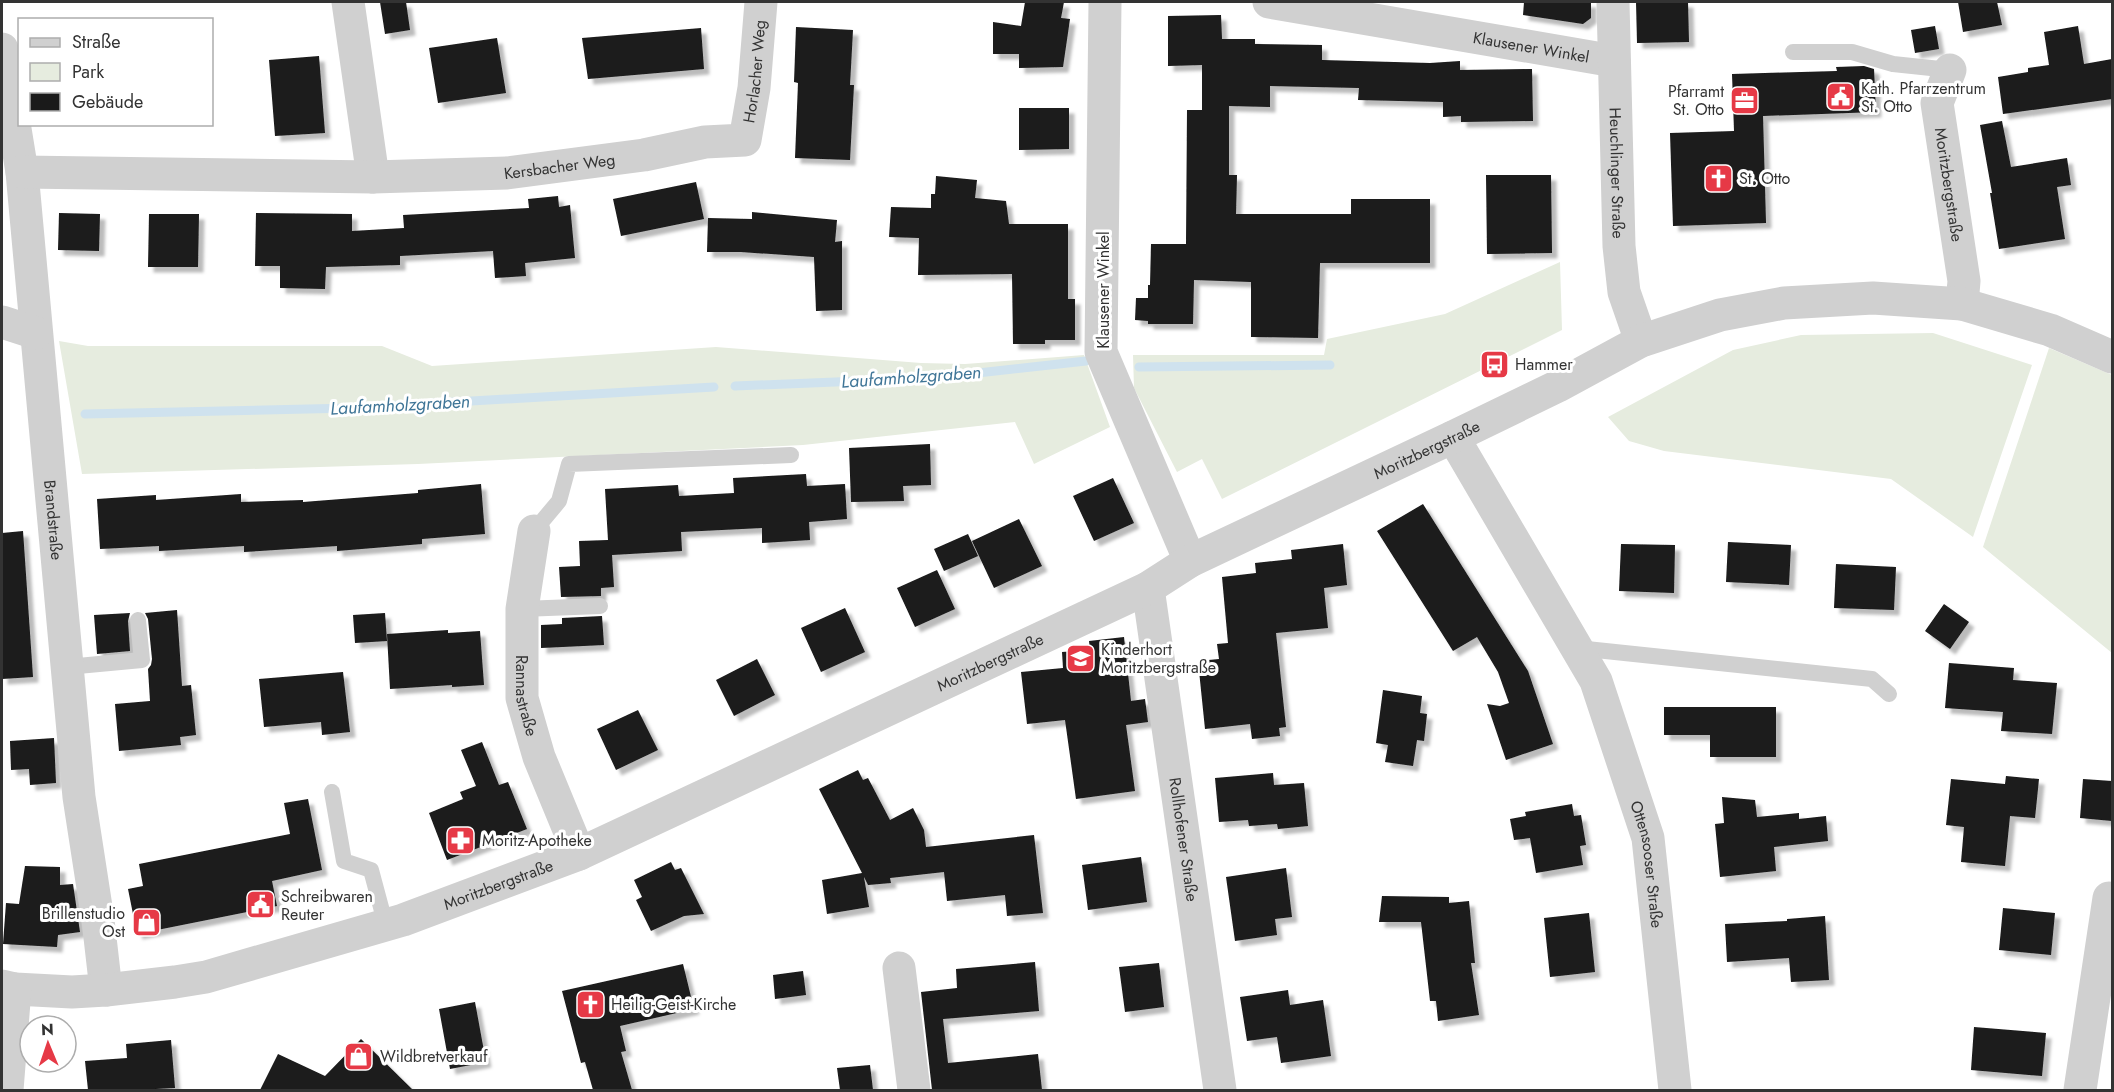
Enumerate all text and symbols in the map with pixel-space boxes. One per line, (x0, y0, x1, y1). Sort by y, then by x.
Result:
legend (18, 18, 213, 126)
street label: Horlacher Weg (737, 19, 772, 125)
street label: Klausener Winkel (1471, 26, 1591, 69)
text: Straße (72, 29, 120, 55)
text: Park (72, 59, 104, 85)
place label: Kath. Pfarrzentrum St. Otto (1861, 77, 1986, 118)
place label: Pfarramt St. Otto (1668, 80, 1724, 121)
public building icon: Kath. Pfarrzentrum St. Otto (1824, 81, 1856, 113)
office icon: Pfarramt St. Otto (1729, 84, 1761, 116)
text: Gebäude (72, 89, 143, 115)
street label: Heuchlinger Straße (1604, 107, 1630, 239)
street label: Moritzbergstraße (1929, 126, 1969, 243)
street label: Kersbacher Weg (502, 148, 617, 185)
church icon: St. Otto (1702, 162, 1734, 194)
place label: St. Otto (1739, 167, 1791, 190)
street label: Klausener Winkel (1092, 231, 1115, 349)
bus stop icon: Hammer (1478, 348, 1510, 380)
place label: Hammer (1515, 353, 1573, 376)
water label: Laufamholzgraben (840, 359, 982, 395)
water label: Laufamholzgraben (329, 388, 471, 422)
street label: Moritzbergstraße (1370, 415, 1484, 485)
street label: Brandstraße (38, 479, 68, 561)
street label: Moritzbergstraße (933, 628, 1047, 697)
place label: Kinderhort Moritzbergstraße (1101, 638, 1216, 679)
school or university icon: Kinderhort Moritzbergstraße (1064, 642, 1096, 674)
street label: Rannastraße (510, 655, 543, 739)
street label: Rollhofener Straße (1163, 776, 1204, 903)
street label: Ottensooser Straße (1624, 798, 1669, 929)
pharmacy icon: Moritz-Apotheke (445, 824, 477, 856)
place label: Moritz-Apotheke (482, 829, 592, 852)
street label: Moritzbergstraße (440, 854, 556, 916)
place label: Schreibwaren Reuter (281, 885, 373, 926)
public building icon: Schreibwaren Reuter (244, 889, 276, 921)
place label: Brillenstudio Ost (42, 902, 125, 943)
shop icon: Brillenstudio Ost (130, 906, 162, 938)
church icon: Heilig-Geist-Kirche (574, 988, 606, 1020)
place label: Heilig-Geist-Kirche (611, 993, 736, 1016)
north arrow (18, 1014, 78, 1074)
text: N (41, 1018, 54, 1041)
shop icon: Wildbretverkauf (343, 1040, 375, 1072)
place label: Wildbretverkauf (380, 1045, 488, 1068)

